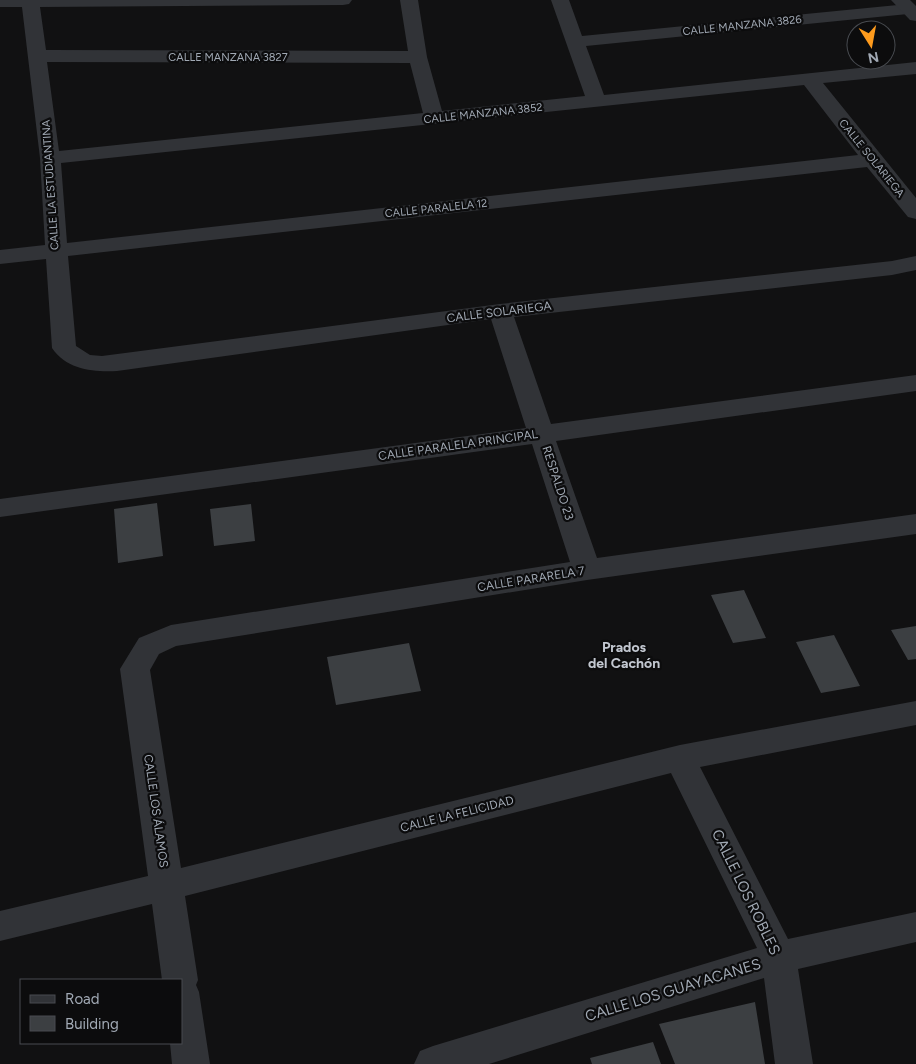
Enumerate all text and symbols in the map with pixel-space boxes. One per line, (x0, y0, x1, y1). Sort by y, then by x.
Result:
street label: CALLE MANZANA 3826 (682, 13, 802, 38)
north arrow (846, 20, 896, 70)
text: N (866, 48, 880, 67)
street label: CALLE MANZANA 3827 (168, 51, 288, 64)
street label: CALLE MANZANA 3852 (423, 101, 543, 126)
street label: CALLE SOLARIEGA (836, 117, 907, 200)
street label: CALLE LA ESTUDIANTINA (39, 119, 62, 251)
street label: CALLE PARALELA 12 (384, 197, 488, 220)
street label: CALLE SOLARIEGA (446, 299, 552, 325)
street label: CALLE PARALELA PRINCIPAL (377, 427, 539, 463)
street label: RESPALDO 23 (539, 444, 577, 522)
street label: CALLE PARARELA 7 (476, 564, 586, 594)
district label: Prados del Cachón (588, 639, 660, 672)
street label: CALLE LOS ÁLAMOS (141, 753, 171, 869)
street label: CALLE LA FELICIDAD (399, 793, 515, 835)
street label: CALLE LOS ROBLES (708, 826, 784, 958)
street label: CALLE LOS GUAYACANES (583, 955, 763, 1025)
legend (20, 979, 182, 1044)
text: Road (65, 990, 100, 1008)
text: Building (65, 1015, 119, 1033)

